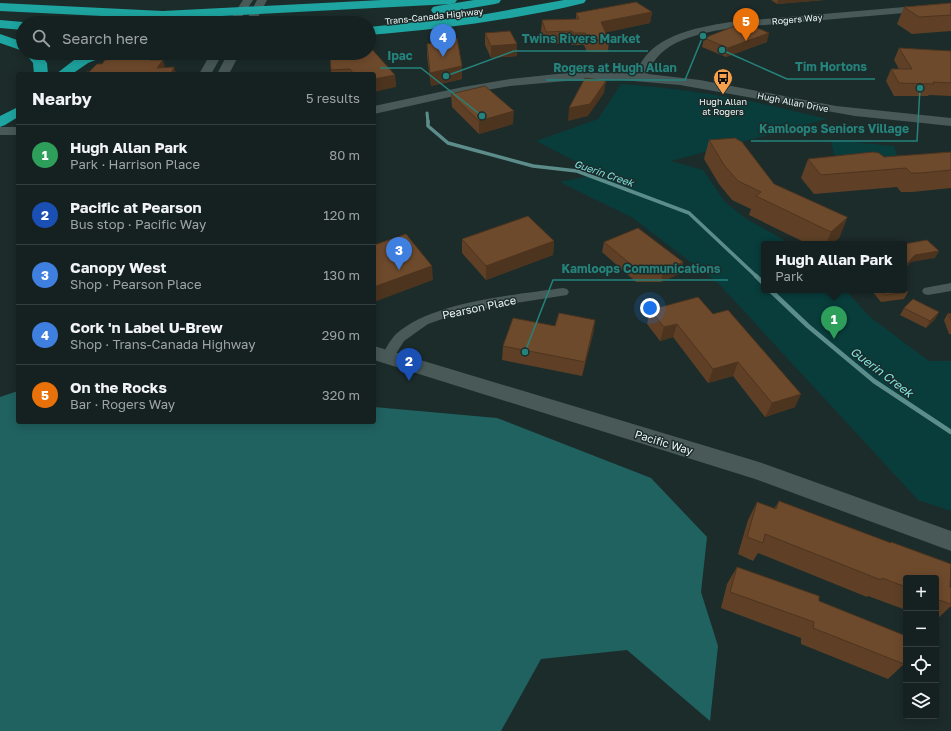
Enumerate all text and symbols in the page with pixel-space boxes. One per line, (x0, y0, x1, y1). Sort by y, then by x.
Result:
street label: Trans-Canada Highway (384, 5, 484, 27)
pin: 5 (733, 8, 759, 41)
street label: Rogers Way (771, 11, 823, 27)
search box (16, 16, 376, 60)
pin: 4 (430, 24, 456, 57)
icon: search (30, 27, 52, 49)
callout: Twins Rivers Market (514, 27, 648, 51)
text: Search here (62, 29, 148, 47)
text: Twins Rivers Market (522, 31, 640, 46)
callout: Ipac (380, 44, 421, 68)
text: Ipac (387, 48, 413, 63)
callout: Tim Hortons (787, 55, 875, 79)
callout: Rogers at Hugh Allan (546, 56, 685, 80)
text: Tim Hortons (795, 59, 867, 74)
text: Rogers at Hugh Allan (553, 60, 677, 75)
bus stop icon: Hugh Allan at Rogers (712, 67, 734, 95)
text: Nearby (32, 88, 92, 109)
text: 5 results (306, 90, 360, 106)
street label: Hugh Allan Drive (756, 90, 830, 114)
place label: Hugh Allan at Rogers (699, 96, 747, 117)
callout: Kamloops Seniors Village (751, 117, 917, 141)
text: Kamloops Seniors Village (759, 121, 909, 136)
text: Hugh Allan Park (70, 138, 188, 156)
text: 1 (42, 147, 48, 163)
text: 80 m (329, 147, 360, 163)
text: Park · Harrison Place (70, 156, 200, 172)
water label: Guerin Creek (573, 157, 637, 189)
text: Pacific at Pearson (70, 198, 201, 216)
text: 2 (41, 207, 49, 223)
text: 120 m (323, 207, 360, 223)
text: Bus stop · Pacific Way (70, 216, 206, 232)
pin: 3 (386, 237, 412, 270)
popup (761, 241, 907, 293)
text: Hugh Allan Park (775, 250, 893, 268)
callout: Kamloops Communications (553, 256, 728, 280)
text: Canopy West (70, 258, 167, 276)
text: Kamloops Communications (561, 261, 721, 276)
text: 3 (41, 267, 49, 283)
text: 130 m (323, 267, 360, 283)
text: Park (775, 268, 803, 284)
text: Shop · Pearson Place (70, 276, 201, 292)
street label: Pearson Place (441, 293, 517, 321)
your location (640, 298, 660, 318)
pin: 1 (821, 306, 847, 339)
text: Cork 'n Label U-Brew (70, 318, 223, 336)
text: 4 (41, 327, 49, 343)
text: 290 m (322, 327, 360, 343)
text: Shop · Trans-Canada Highway (70, 336, 255, 352)
water label: Guerin Creek (848, 344, 917, 401)
pin: 2 (396, 348, 422, 381)
text: On the Rocks (70, 378, 167, 396)
text: 5 (41, 387, 49, 403)
text: 320 m (322, 387, 360, 403)
text: Bar · Rogers Way (70, 396, 175, 412)
street label: Pacific Way (633, 427, 695, 457)
map controls (903, 575, 939, 719)
button: + (903, 575, 939, 611)
button: − (903, 611, 939, 647)
button: locate (903, 647, 939, 683)
button: layers (903, 683, 939, 719)

